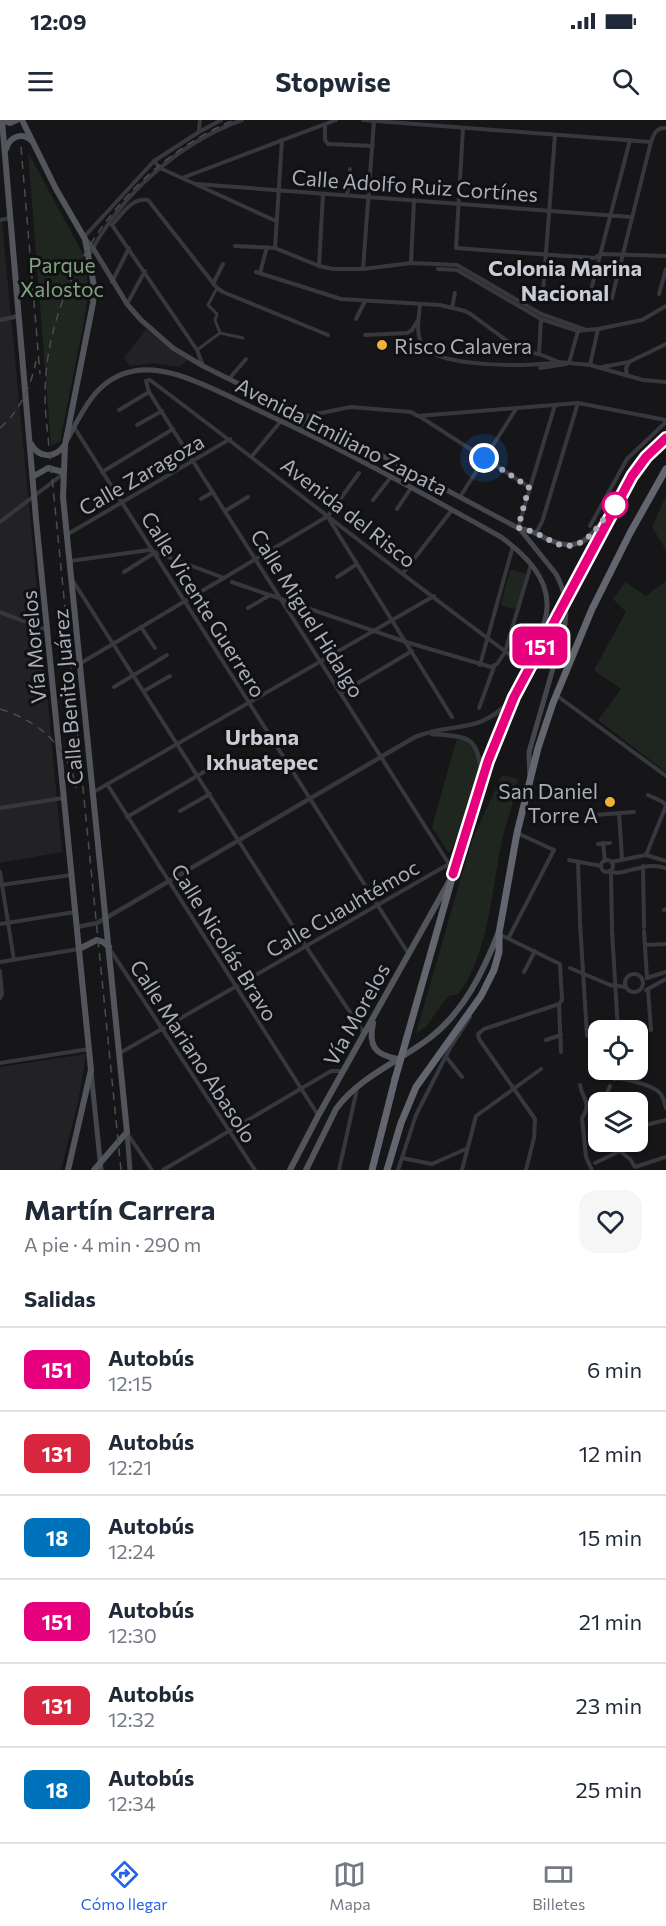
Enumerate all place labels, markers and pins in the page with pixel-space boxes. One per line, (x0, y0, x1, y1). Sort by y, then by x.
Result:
place label: Risco Calavera (394, 333, 532, 358)
marker: Risco Calavera (375, 338, 389, 352)
unlabelled marker (602, 492, 628, 518)
place label: San Daniel Torre A (498, 778, 598, 827)
marker: San Daniel Torre A (603, 795, 617, 809)

